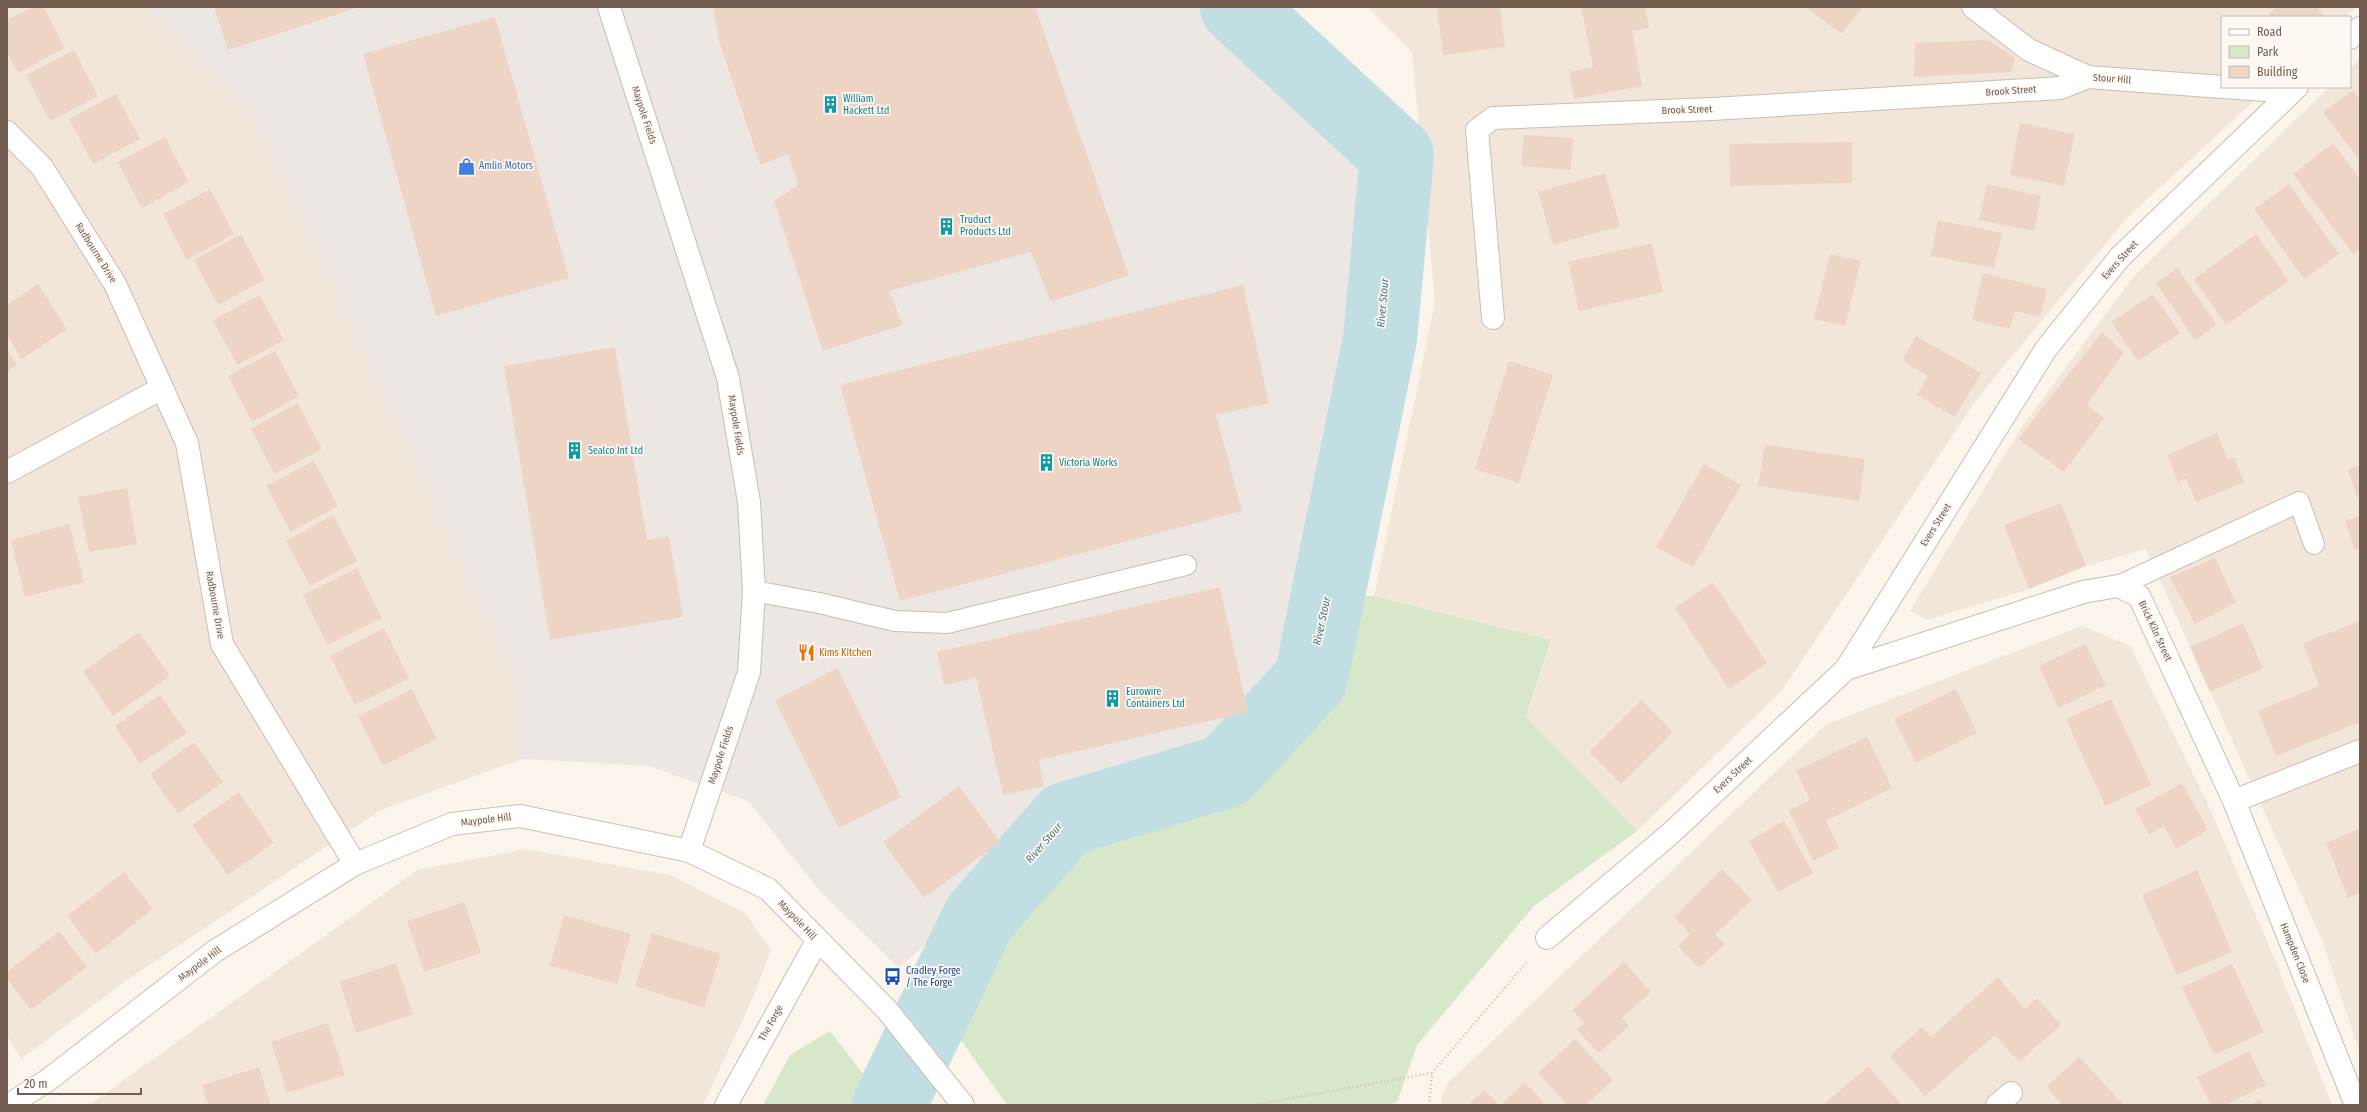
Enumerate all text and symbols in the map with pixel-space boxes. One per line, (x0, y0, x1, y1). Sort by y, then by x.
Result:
legend (2221, 16, 2351, 88)
text: Road (2257, 25, 2282, 39)
text: Park (2257, 45, 2279, 59)
text: Building (2257, 65, 2298, 79)
street label: Stour Hill (2092, 72, 2132, 86)
street label: Brook Street (1985, 83, 2037, 99)
street label: Maypole Fields (629, 84, 659, 146)
place label: William Hackett Ltd (843, 93, 889, 117)
building icon: William Hackett Ltd (820, 95, 840, 115)
street label: Brook Street (1661, 103, 1713, 117)
shop icon: Amlin Motors (456, 156, 476, 176)
place label: Amlin Motors (479, 160, 533, 172)
place label: Truduct Products Ltd (960, 214, 1011, 238)
building icon: Truduct Products Ltd (937, 216, 957, 236)
street label: Radbourne Drive (73, 221, 119, 285)
street label: Evers Street (2099, 237, 2141, 282)
water label: River Stour (1374, 277, 1392, 328)
street label: Maypole Fields (725, 394, 747, 456)
building icon: Sealco Int Ltd (565, 441, 585, 461)
place label: Sealco Int Ltd (588, 445, 643, 457)
building icon: Victoria Works (1036, 453, 1056, 473)
place label: Victoria Works (1059, 457, 1118, 469)
street label: Evers Street (1918, 501, 1954, 549)
street label: Radbourne Drive (203, 570, 227, 640)
water label: River Stour (1311, 594, 1334, 646)
street label: Brick Kiln Street (2136, 599, 2175, 664)
restaurant icon: Kims Kitchen (796, 643, 816, 663)
place label: Kims Kitchen (819, 647, 872, 659)
place label: Eurowire Containers Ltd (1126, 686, 1185, 710)
building icon: Eurowire Containers Ltd (1103, 688, 1123, 708)
street label: Maypole Fields (706, 724, 736, 786)
street label: Evers Street (1711, 754, 1755, 796)
street label: Maypole Hill (460, 811, 512, 829)
water label: River Stour (1023, 819, 1066, 866)
street label: Maypole Hill (775, 898, 819, 943)
street label: Hampden Close (2277, 921, 2313, 985)
street label: Maypole Hill (176, 944, 224, 984)
place label: Cradley Forge / The Forge (906, 965, 961, 989)
bus stop icon: Cradley Forge / The Forge (883, 967, 903, 987)
street label: The Forge (756, 1003, 786, 1043)
scale bar (18, 1070, 141, 1096)
text: 20 m (24, 1077, 48, 1091)

